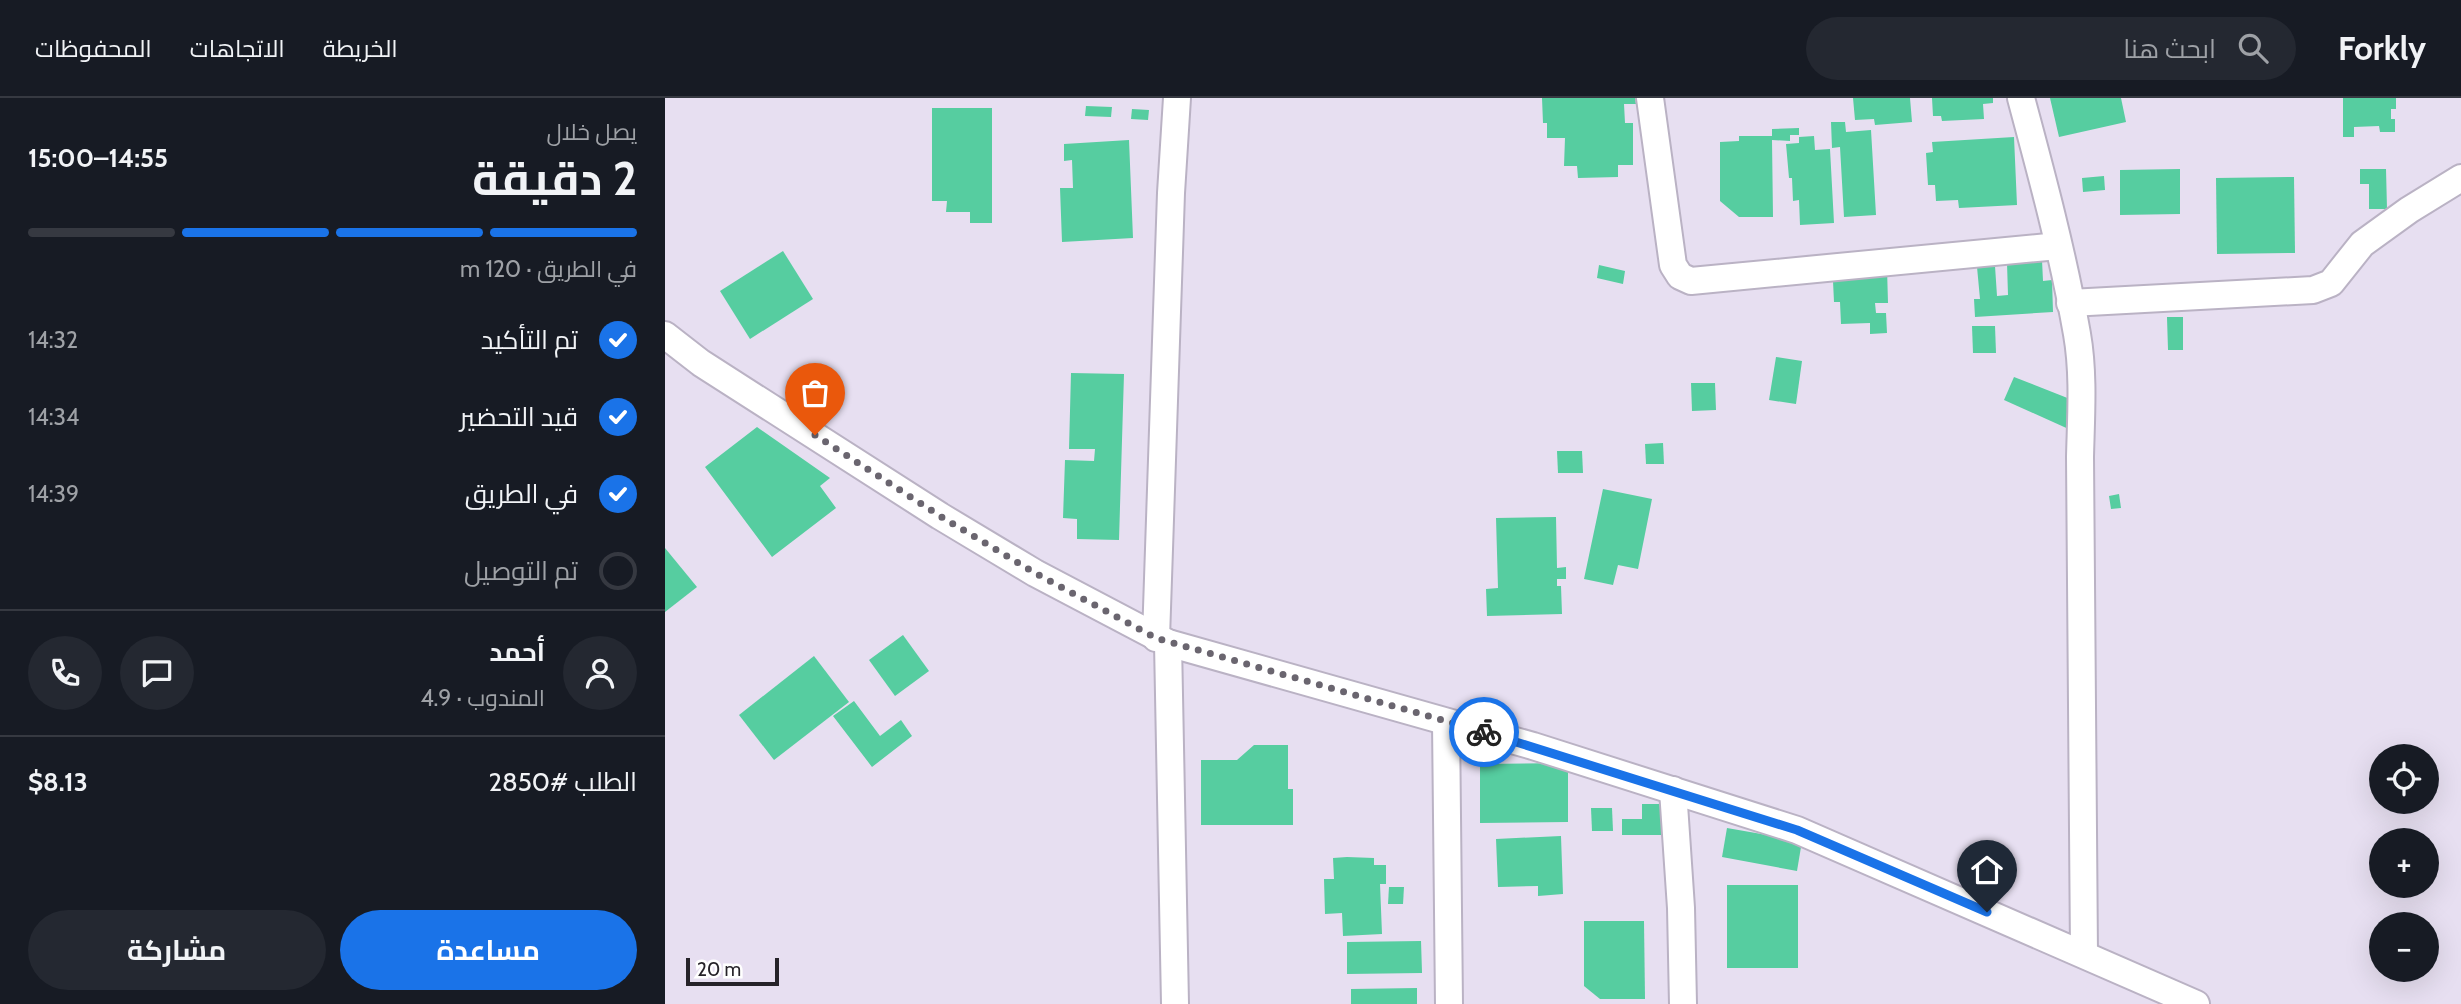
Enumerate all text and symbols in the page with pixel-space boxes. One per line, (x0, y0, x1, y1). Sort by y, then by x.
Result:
search box (1806, 17, 2296, 80)
text: Forkly (2338, 28, 2426, 68)
icon: search (2234, 29, 2272, 67)
text: ابحث هنا (2123, 33, 2216, 65)
text: المحفوظات (35, 34, 152, 63)
text: الاتجاهات (190, 34, 285, 63)
text: الخريطة (323, 34, 398, 63)
text: يصل خلال (546, 118, 637, 146)
text: 14:55–15:00 (28, 142, 168, 174)
text: 2 دقيقة (472, 151, 637, 207)
text: في الطريق · 120 m (460, 255, 637, 283)
icon: check (599, 321, 637, 359)
text: تم التأكيد (481, 324, 578, 356)
text: 14:32 (28, 326, 78, 354)
pin (785, 363, 845, 435)
icon: bag (796, 374, 834, 412)
icon: check (599, 398, 637, 436)
text: قيد التحضير (460, 401, 578, 433)
text: 14:34 (28, 403, 79, 431)
icon: check (599, 475, 637, 513)
text: في الطريق (465, 478, 578, 510)
text: 14:39 (28, 480, 79, 508)
text: تم التوصيل (464, 555, 578, 587)
button: phone (28, 636, 102, 710)
button: chat (120, 636, 194, 710)
text: أحمد (489, 636, 545, 668)
button: person (563, 636, 637, 710)
text: المندوب · 4.9 (421, 684, 545, 712)
courier (1449, 697, 1519, 767)
icon: bike (1465, 713, 1503, 751)
map controls (2369, 744, 2439, 982)
button: locate (2369, 744, 2439, 814)
text: $8.13 (28, 766, 88, 798)
text: الطلب #2850 (488, 766, 637, 798)
button: + (2369, 828, 2439, 898)
pin (1957, 840, 2017, 912)
icon: home (1968, 851, 2006, 889)
button: مشاركة (28, 910, 326, 990)
button: مساعدة (340, 910, 637, 990)
button: − (2369, 912, 2439, 982)
scale bar (686, 955, 779, 987)
text: 20 m (697, 958, 741, 981)

